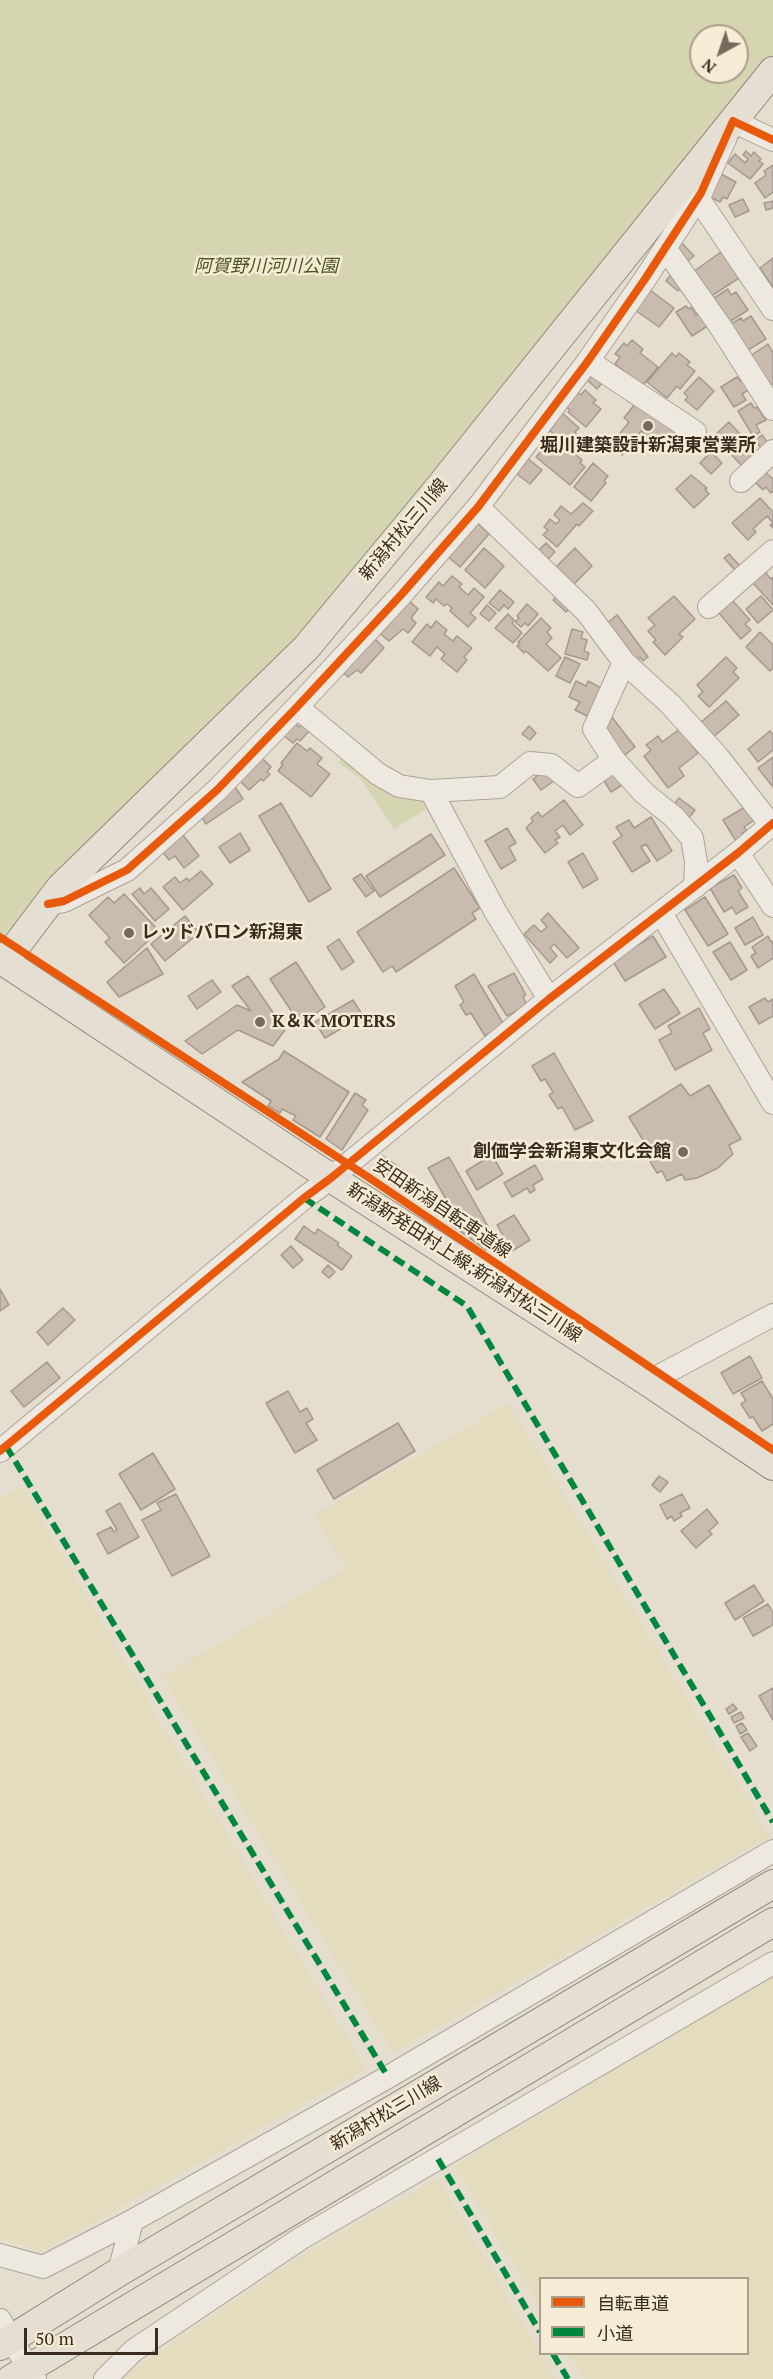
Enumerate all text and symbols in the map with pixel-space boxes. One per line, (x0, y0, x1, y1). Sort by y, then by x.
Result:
north arrow (689, 24, 749, 84)
text: N (697, 54, 720, 79)
park label: 阿賀野川河川公園 (194, 256, 338, 278)
marker: 堀川建築設計新潟東営業所 (641, 419, 655, 433)
place label: 堀川建築設計新潟東営業所 (540, 435, 756, 457)
street label: 新潟村松三川線 (355, 475, 453, 585)
place label: レッドバロン新潟東 (141, 922, 303, 944)
marker: レッドバロン新潟東 (122, 926, 136, 940)
place label: K＆K MOTERS (272, 1011, 396, 1033)
marker: K＆K MOTERS (253, 1015, 267, 1029)
place label: 創価学会新潟東文化会館 (473, 1141, 671, 1163)
marker: 創価学会新潟東文化会館 (676, 1145, 690, 1159)
street label: 安田新潟自転車道線 (369, 1155, 515, 1263)
street label: 新潟新発田村上線;新潟村松三川線 (342, 1179, 586, 1347)
street label: 新潟村松三川線 (326, 2072, 446, 2156)
legend (539, 2277, 749, 2355)
text: 自転車道 (597, 2291, 669, 2315)
scale bar (27, 2316, 160, 2354)
text: 小道 (597, 2321, 633, 2345)
text: 50 m (35, 2326, 74, 2350)

